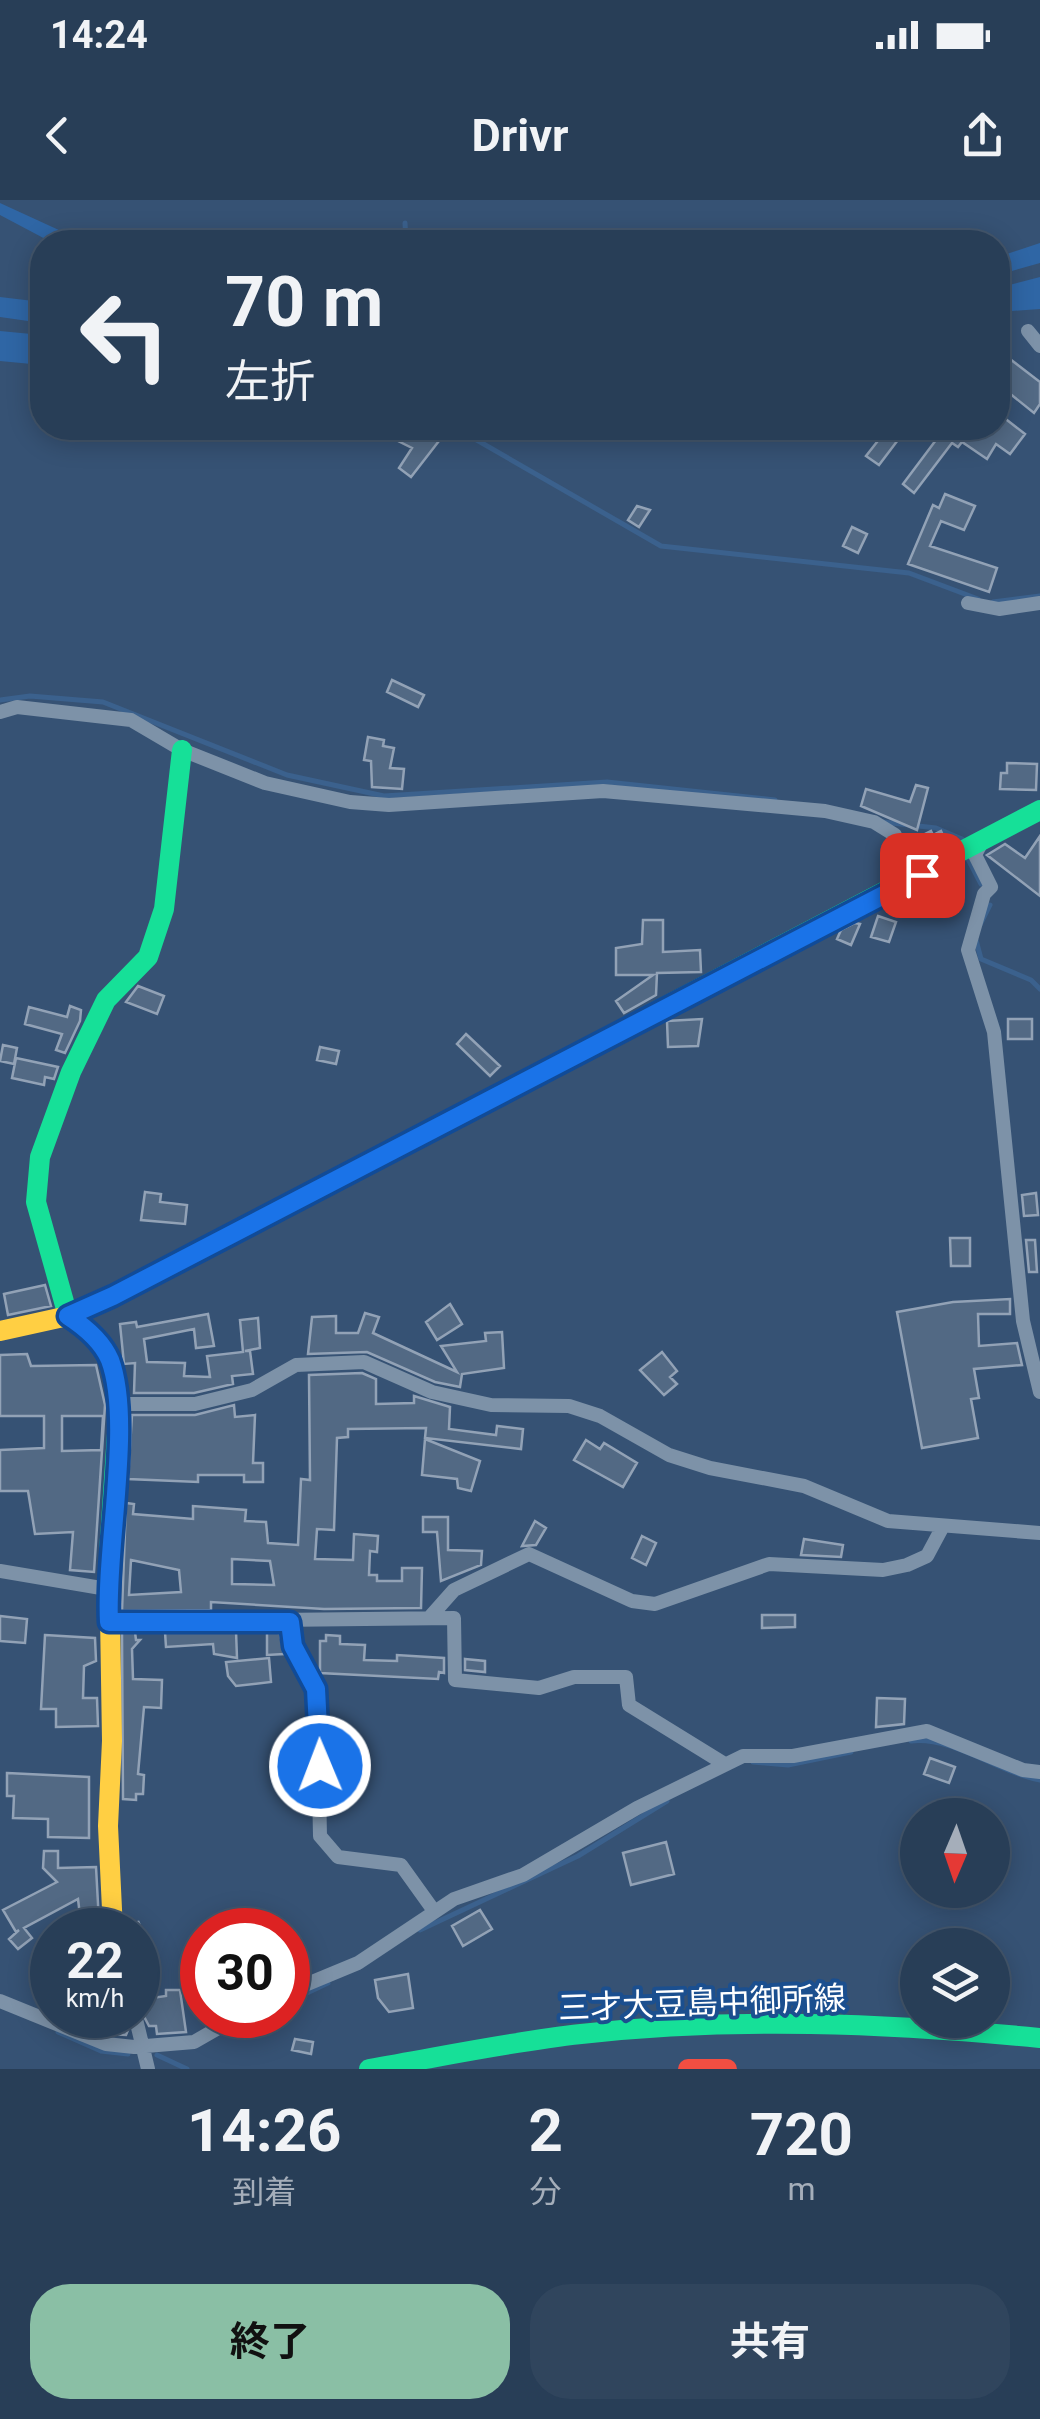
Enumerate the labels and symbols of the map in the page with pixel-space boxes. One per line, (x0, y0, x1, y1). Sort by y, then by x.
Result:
pin (880, 833, 965, 918)
position arrow (268, 1714, 372, 1818)
north arrow (900, 1798, 1010, 1908)
speed limit sign: 30 (180, 1908, 310, 2038)
street label: 三才大豆島中御所線 (557, 1979, 847, 2027)

